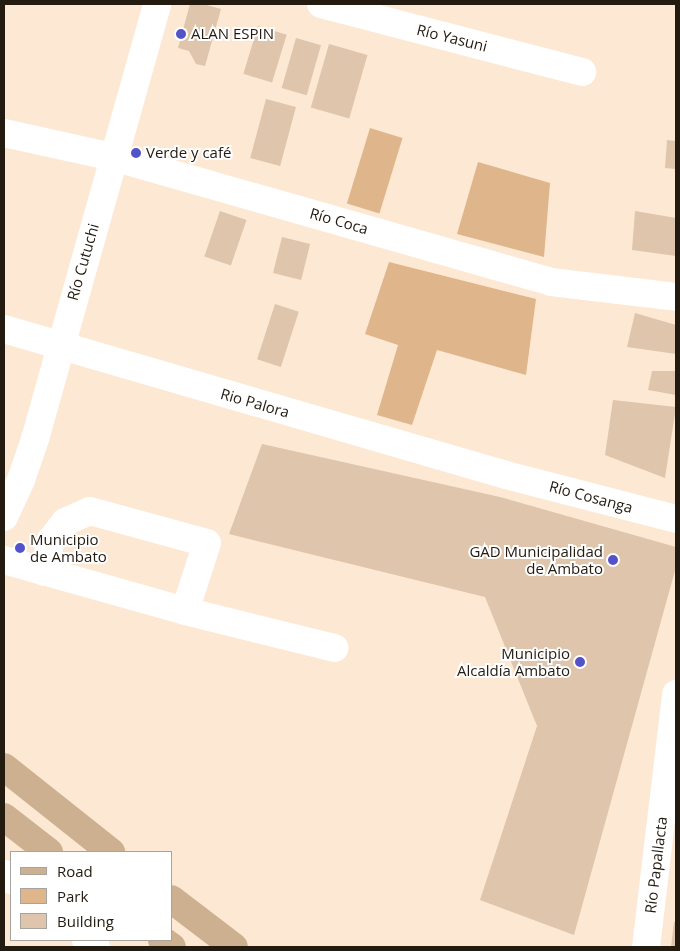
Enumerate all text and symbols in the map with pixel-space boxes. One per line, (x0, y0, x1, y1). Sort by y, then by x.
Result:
street label: Río Yasuni (415, 21, 489, 55)
place label: ALAN ESPIN (191, 25, 274, 43)
marker: ALAN ESPIN (175, 28, 187, 40)
place label: Verde y café (146, 144, 231, 162)
marker: Verde y café (130, 147, 142, 159)
street label: Río Coca (308, 204, 370, 238)
street label: Río Cutuchi (63, 221, 103, 303)
street label: Rio Palora (219, 385, 291, 421)
street label: Río Cosanga (547, 477, 635, 517)
place label: Municipio de Ambato (30, 530, 107, 565)
marker: Municipio de Ambato (14, 542, 26, 554)
place label: GAD Municipalidad de Ambato (469, 542, 603, 577)
marker: GAD Municipalidad de Ambato (607, 554, 619, 566)
place label: Municipio Alcaldía Ambato (457, 644, 570, 679)
marker: Municipio Alcaldía Ambato (574, 656, 586, 668)
street label: Río Papallacta (641, 815, 671, 915)
legend (10, 851, 172, 941)
text: Road (57, 861, 93, 881)
text: Park (57, 886, 88, 906)
text: Building (57, 911, 114, 931)

